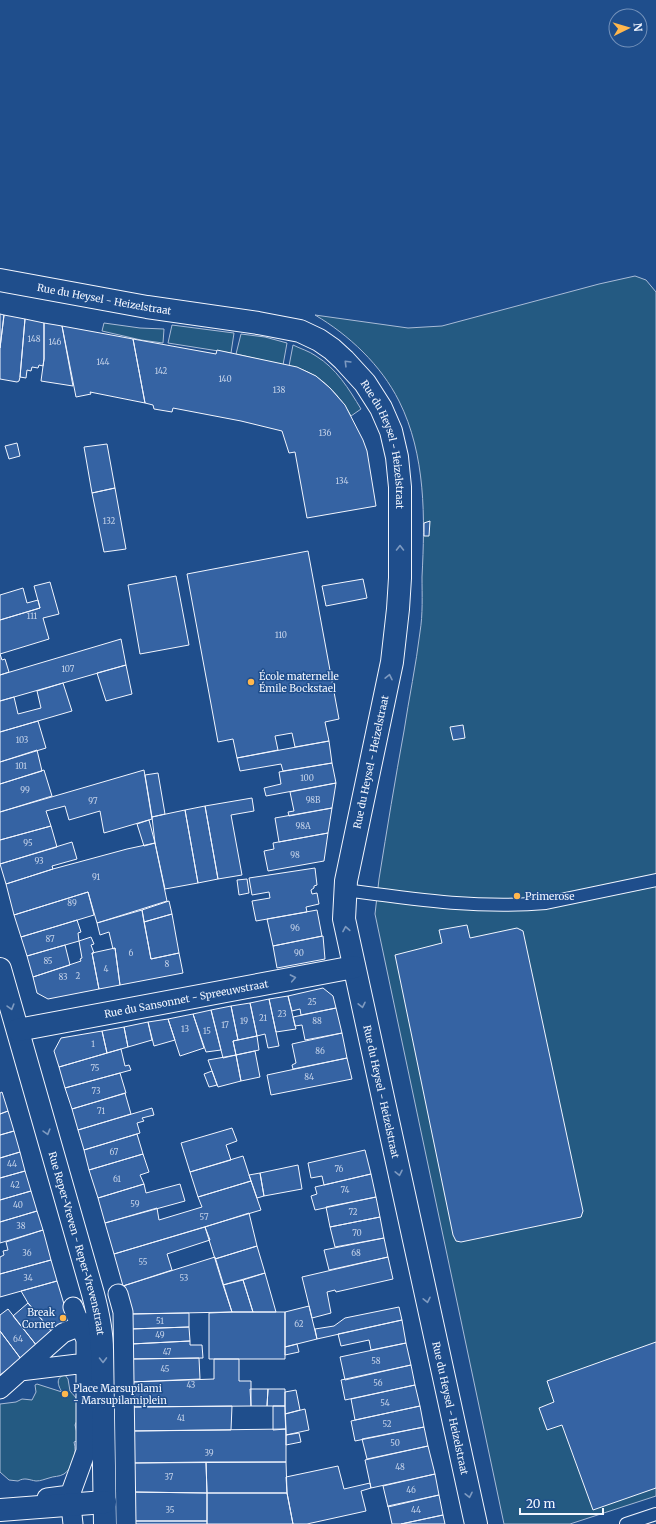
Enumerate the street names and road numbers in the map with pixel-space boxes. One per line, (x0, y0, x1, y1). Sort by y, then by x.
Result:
street label: Rue du Heysel - Heizelstraat (36, 280, 172, 317)
street label: Rue du Heysel - Heizelstraat (358, 377, 407, 509)
street label: Rue du Heysel - Heizelstraat (351, 694, 392, 830)
street label: Rue du Sansonnet - Spreeuwstraat (103, 977, 269, 1020)
street label: Rue du Heysel - Heizelstraat (361, 1024, 403, 1159)
street label: Rue Reper-Vreven - Reper-Vrevenstraat (46, 1150, 108, 1336)
street label: Rue du Heysel - Heizelstraat (430, 1340, 472, 1476)

